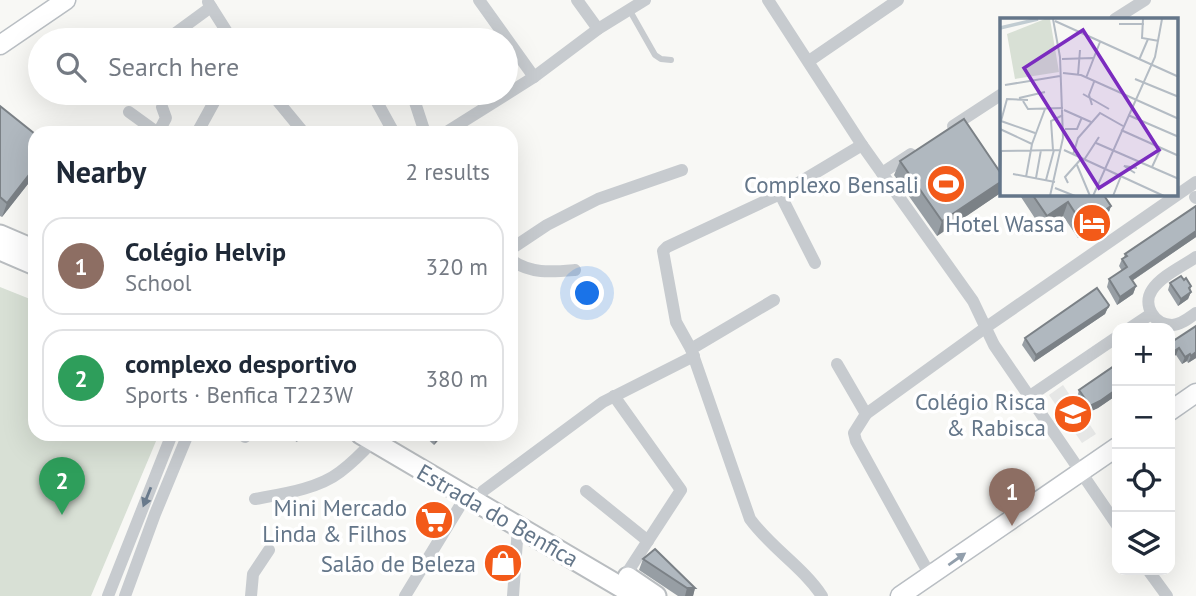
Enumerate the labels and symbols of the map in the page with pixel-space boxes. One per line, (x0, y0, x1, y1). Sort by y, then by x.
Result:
inset map (1000, 18, 1178, 196)
sports icon: Complexo Bensali (925, 163, 967, 205)
place label: Complexo Bensali (744, 170, 919, 199)
hotel icon: Hotel Wassa (1071, 202, 1113, 244)
place label: Hotel Wassa (945, 209, 1065, 238)
your location (570, 276, 604, 310)
place label: Colégio Risca & Rabisca (915, 387, 1046, 442)
school or university icon: Colégio Risca & Rabisca (1052, 393, 1094, 435)
pin: 2 (39, 457, 85, 515)
street label: Estrada do Benfica (412, 457, 584, 573)
pin: 1 (989, 468, 1035, 526)
one-way arrow (142, 487, 153, 508)
place label: Mini Mercado Linda & Filhos (262, 493, 407, 548)
supermarket icon: Mini Mercado Linda & Filhos (413, 499, 455, 541)
shop icon: Salão de Beleza (482, 542, 524, 584)
place label: Salão de Beleza (321, 549, 476, 578)
one-way arrow (947, 552, 967, 565)

